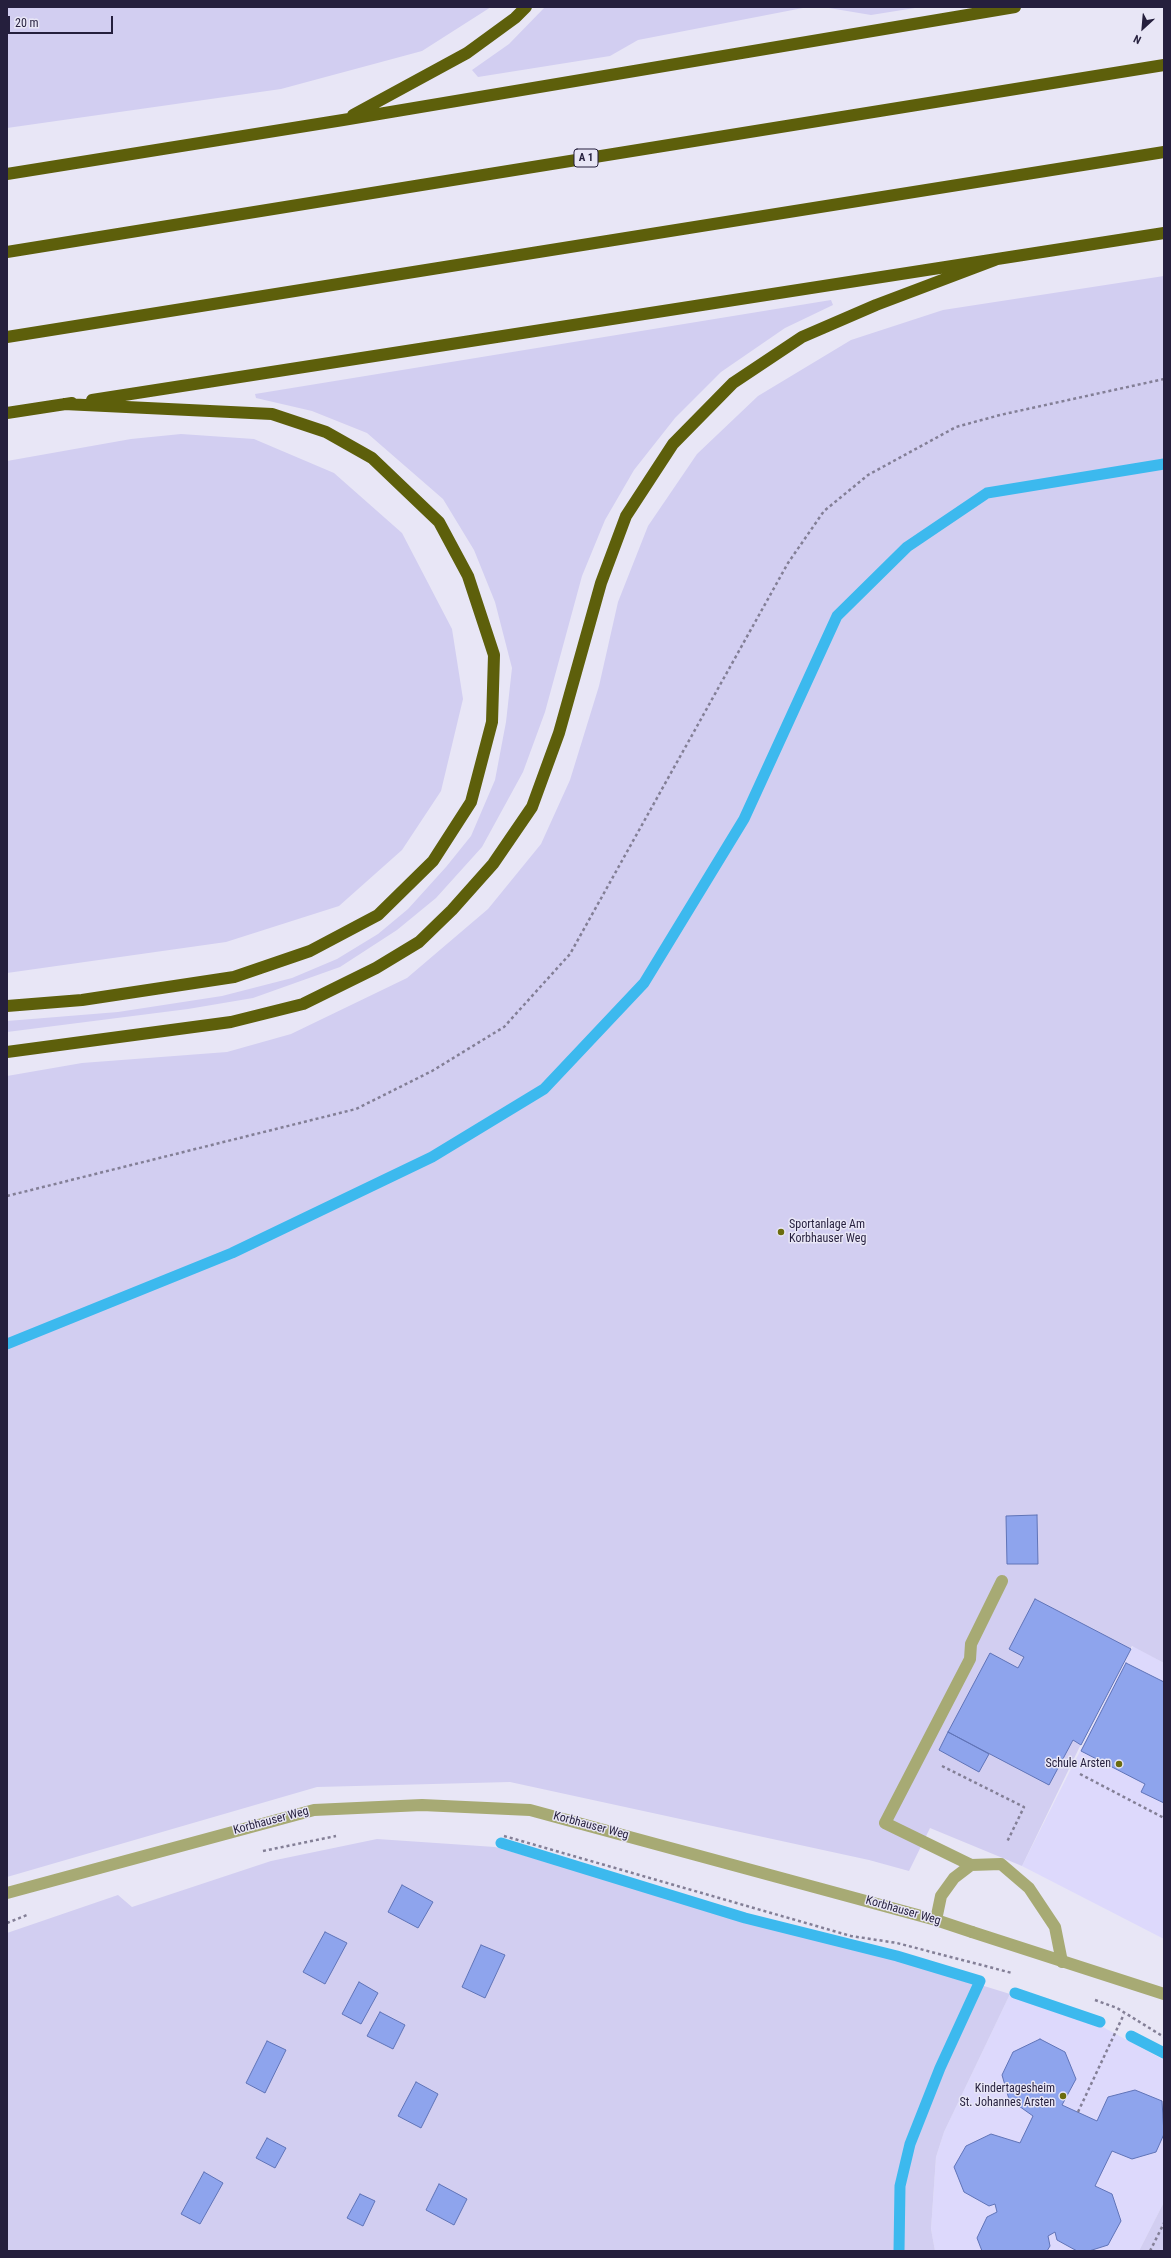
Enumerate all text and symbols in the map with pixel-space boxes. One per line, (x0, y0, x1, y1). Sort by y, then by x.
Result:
scale bar (10, 8, 115, 34)
north arrow (1123, 8, 1163, 48)
text: 20 m (15, 16, 39, 30)
text: N (1132, 32, 1143, 47)
road number: A 1 (574, 149, 598, 167)
place label: Sportanlage Am Korbhauser Weg (789, 1218, 866, 1246)
marker: Sportanlage Am Korbhauser Weg (776, 1227, 786, 1237)
place label: Schule Arsten (1045, 1757, 1111, 1771)
marker: Schule Arsten (1114, 1759, 1124, 1769)
street label: Korbhauser Weg (232, 1804, 310, 1838)
street label: Korbhauser Weg (552, 1809, 630, 1843)
street label: Korbhauser Weg (864, 1893, 942, 1929)
place label: Kindertagesheim St. Johannes Arsten (959, 2082, 1055, 2110)
marker: Kindertagesheim St. Johannes Arsten (1058, 2091, 1068, 2101)

